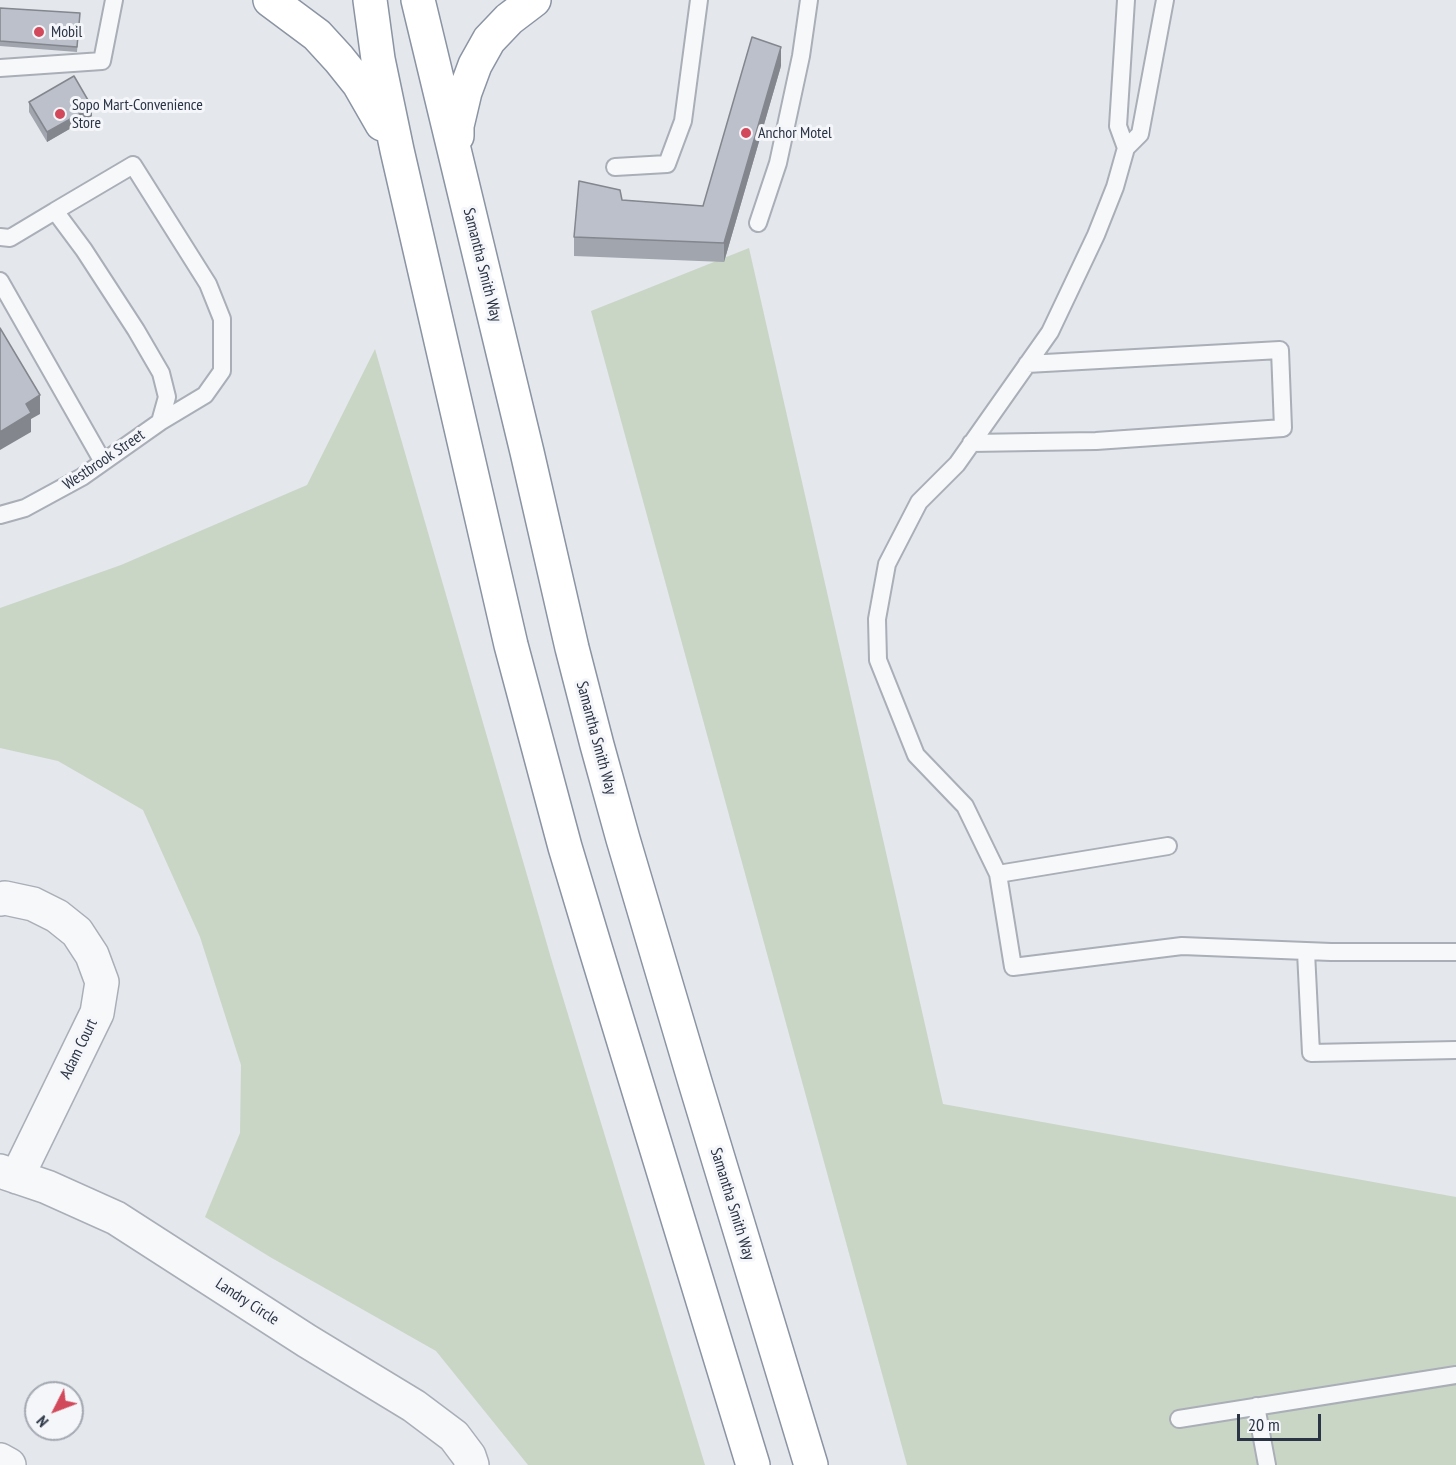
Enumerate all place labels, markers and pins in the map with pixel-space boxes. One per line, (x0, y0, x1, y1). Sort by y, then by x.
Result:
place label: Mobil (51, 22, 82, 42)
marker: Mobil (32, 25, 46, 39)
place label: Sopo Mart-Convenience Store (72, 95, 203, 133)
marker: Sopo Mart-Convenience Store (53, 107, 67, 121)
place label: Anchor Motel (758, 123, 832, 143)
marker: Anchor Motel (739, 126, 753, 140)

